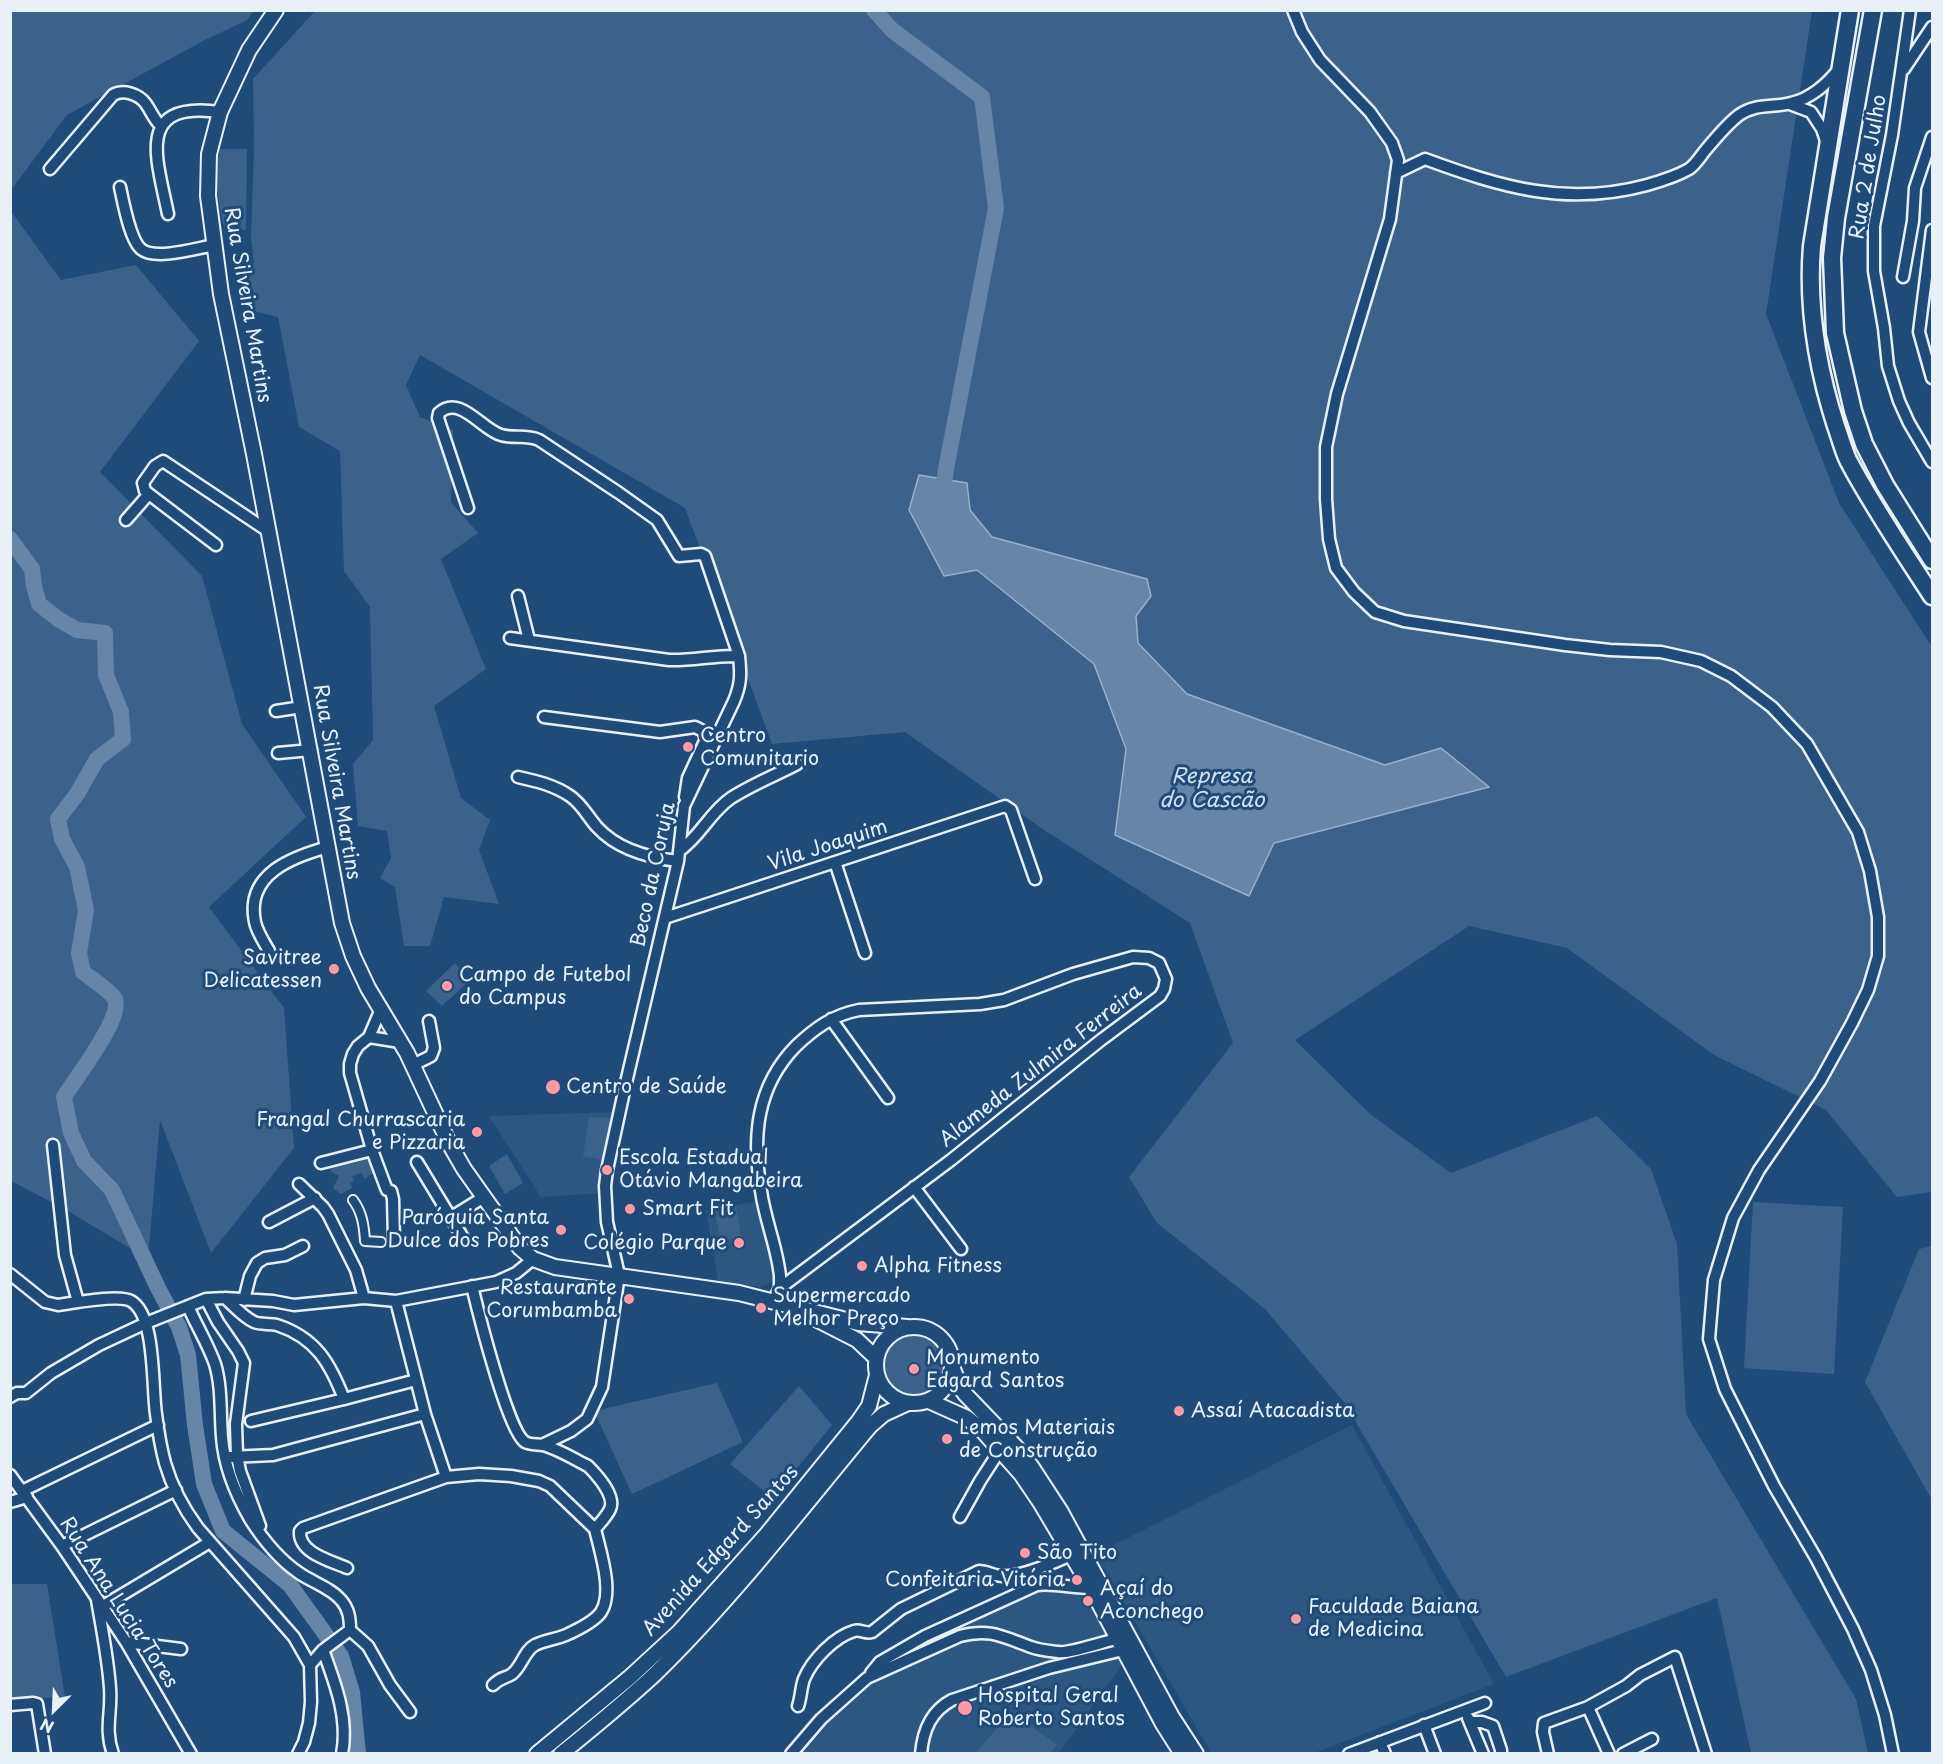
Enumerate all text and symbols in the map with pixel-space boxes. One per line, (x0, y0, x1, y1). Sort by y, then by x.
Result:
street label: Rua 2 de Julho (1846, 93, 1892, 241)
street label: Rua Silveira Martins (218, 205, 276, 405)
street label: Rua Silveira Martins (307, 682, 365, 882)
place label: Centro Comunitario (700, 724, 819, 771)
marker: Centro Comunitario (681, 740, 695, 754)
water label: Represa do Cascão (1160, 764, 1264, 814)
street label: Beco da Coruja (627, 800, 681, 950)
street label: Vila Joaquim (765, 815, 891, 877)
place label: Savitree Delicatessen (204, 946, 322, 993)
marker: Savitree Delicatessen (327, 962, 341, 976)
place label: Campo de Futebol do Campus (459, 963, 631, 1010)
marker: Campo de Futebol do Campus (440, 979, 454, 993)
street label: Alameda Zulmira Ferreira (935, 980, 1147, 1152)
place label: Centro de Saúde (566, 1075, 727, 1099)
marker: Centro de Saúde (544, 1078, 562, 1096)
place label: Frangal Churrascaria e Pizzaria (256, 1108, 465, 1155)
marker: Frangal Churrascaria e Pizzaria (470, 1125, 484, 1139)
place label: Escola Estadual Otávio Mangabeira (619, 1146, 803, 1193)
marker: Escola Estadual Otávio Mangabeira (600, 1163, 614, 1177)
place label: Smart Fit (642, 1197, 734, 1221)
marker: Smart Fit (623, 1202, 637, 1216)
place label: Paróquia Santa Dulce dos Pobres (387, 1206, 549, 1253)
marker: Paróquia Santa Dulce dos Pobres (554, 1223, 568, 1237)
place label: Colégio Parque (583, 1231, 727, 1255)
marker: Colégio Parque (732, 1236, 746, 1250)
place label: Alpha Fitness (874, 1254, 1002, 1278)
marker: Alpha Fitness (855, 1259, 869, 1273)
place label: Restaurante Corumbamba (486, 1276, 617, 1323)
place label: Supermercado Melhor Preço (773, 1284, 911, 1331)
marker: Restaurante Corumbamba (622, 1292, 636, 1306)
marker: Supermercado Melhor Preço (754, 1301, 768, 1315)
place label: Monumento Edgard Santos (926, 1346, 1064, 1393)
marker: Monumento Edgard Santos (907, 1362, 921, 1376)
place label: Assaí Atacadista (1191, 1399, 1355, 1423)
marker: Assaí Atacadista (1172, 1404, 1186, 1418)
place label: Lemos Materiais de Construção (959, 1416, 1115, 1463)
marker: Lemos Materiais de Construção (940, 1432, 954, 1446)
street label: Avenida Edgard Santos (638, 1461, 804, 1641)
street label: Rua Ana Lucia Tores (54, 1513, 182, 1693)
place label: São Tito (1037, 1541, 1117, 1565)
marker: São Tito (1018, 1546, 1032, 1560)
place label: Confeitaria Vitória (885, 1568, 1065, 1592)
marker: Confeitaria Vitória (1070, 1573, 1084, 1587)
place label: Açaí do Aconchego (1100, 1577, 1204, 1624)
marker: Açaí do Aconchego (1081, 1594, 1095, 1608)
place label: Faculdade Baiana de Medicina (1308, 1595, 1479, 1642)
marker: Faculdade Baiana de Medicina (1289, 1612, 1303, 1626)
north arrow (24, 1680, 84, 1740)
place label: Hospital Geral Roberto Santos (978, 1684, 1125, 1731)
marker: Hospital Geral Roberto Santos (956, 1699, 974, 1717)
text: N (36, 1713, 57, 1740)

